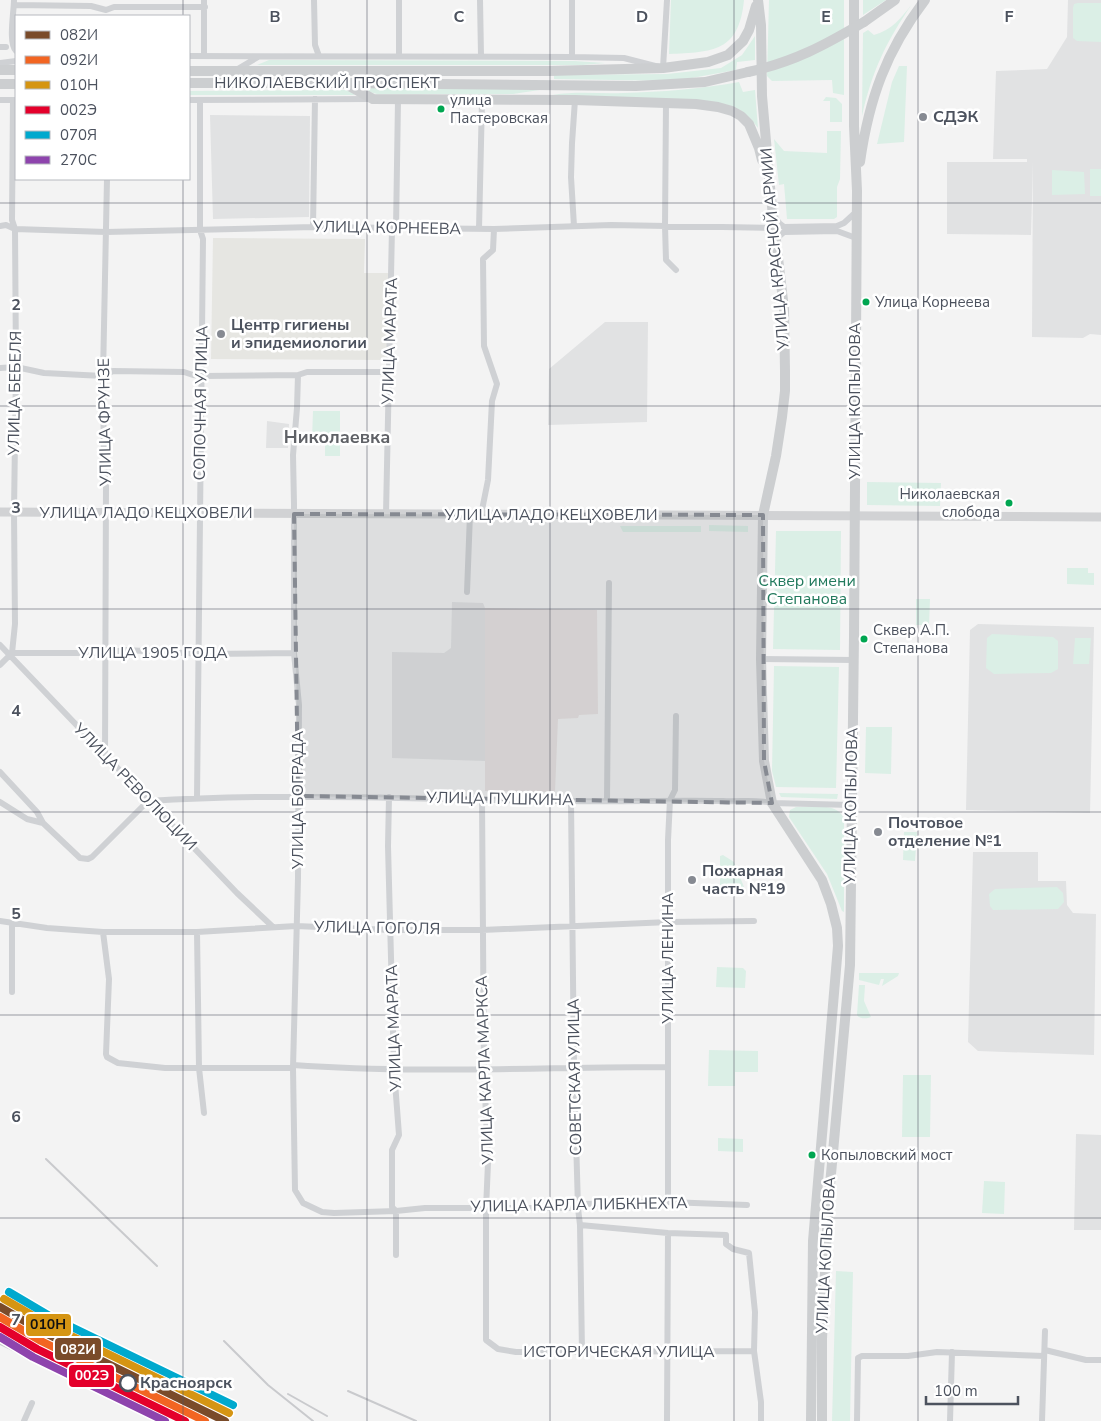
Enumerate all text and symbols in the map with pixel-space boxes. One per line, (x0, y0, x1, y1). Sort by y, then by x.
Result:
text: B (269, 6, 281, 28)
text: C (454, 6, 465, 28)
text: D (636, 6, 648, 28)
text: E (821, 6, 831, 28)
text: F (1005, 6, 1014, 28)
legend (15, 15, 190, 180)
text: 082И (60, 25, 98, 45)
text: 092И (60, 50, 98, 70)
street label: НИКОЛАЕВСКИЙ ПРОСПЕКТ (214, 72, 440, 94)
text: 010Н (60, 75, 98, 95)
place label: улица Пастеровская (450, 90, 548, 128)
text: 002Э (60, 100, 97, 120)
marker: улица Пастеровская (436, 104, 446, 114)
place label: СДЭК (933, 106, 979, 128)
marker: СДЭК (917, 111, 929, 123)
text: 070Я (60, 125, 97, 145)
street label: УЛИЦА КРАСНОЙ АРМИИ (755, 147, 795, 352)
text: 270С (60, 150, 97, 170)
street label: УЛИЦА КОРНЕЕВА (312, 216, 462, 240)
street label: УЛИЦА МАРАТА (377, 277, 403, 406)
place label: Улица Корнеева (874, 292, 990, 312)
text: 2 (11, 294, 21, 316)
marker: Улица Корнеева (861, 297, 871, 307)
place label: Центр гигиены и эпидемиологии (231, 314, 367, 354)
street label: УЛИЦА КОПЫЛОВА (844, 322, 866, 481)
street label: СОПОЧНАЯ УЛИЦА (189, 325, 213, 481)
marker: Центр гигиены и эпидемиологии (215, 328, 227, 340)
street label: УЛИЦА БЕБЕЛЯ (3, 330, 27, 457)
street label: УЛИЦА ФРУНЗЕ (93, 358, 117, 487)
district label: Николаевка (284, 425, 390, 449)
place label: Николаевская слобода (899, 484, 1000, 522)
text: 3 (11, 497, 21, 519)
marker: Николаевская слобода (1004, 498, 1014, 508)
street label: УЛИЦА ЛАДО КЕЦХОВЕЛИ (38, 502, 253, 524)
street label: УЛИЦА ЛАДО КЕЦХОВЕЛИ (443, 504, 658, 526)
park label: Сквер имени Степанова (758, 570, 856, 610)
place label: Сквер А.П. Степанова (873, 620, 950, 658)
marker: Сквер А.П. Степанова (859, 634, 869, 644)
street label: УЛИЦА 1905 ГОДА (77, 642, 228, 664)
text: 4 (11, 700, 21, 722)
street label: УЛИЦА РЕВОЛЮЦИИ (68, 718, 202, 856)
street label: УЛИЦА КОПЫЛОВА (839, 727, 863, 886)
street label: УЛИЦА БОГРАДА (287, 730, 309, 870)
street label: УЛИЦА ПУШКИНА (425, 787, 574, 811)
place label: Почтовое отделение №1 (888, 812, 1002, 852)
marker: Почтовое отделение №1 (872, 826, 884, 838)
place label: Пожарная часть №19 (702, 860, 786, 900)
marker: Пожарная часть №19 (686, 874, 698, 886)
street label: УЛИЦА ЛЕНИНА (657, 892, 679, 1025)
text: 5 (11, 903, 21, 925)
street label: УЛИЦА ГОГОЛЯ (313, 916, 440, 940)
street label: УЛИЦА МАРАТА (381, 964, 407, 1093)
street label: УЛИЦА КАРЛА МАРКСА (471, 975, 499, 1166)
street label: СОВЕТСКАЯ УЛИЦА (563, 998, 587, 1156)
text: 6 (11, 1106, 21, 1128)
place label: Копыловский мост (821, 1145, 953, 1165)
marker: Копыловский мост (807, 1150, 817, 1160)
street label: УЛИЦА КОПЫЛОВА (811, 1176, 841, 1335)
street label: УЛИЦА КАРЛА ЛИБКНЕХТА (469, 1192, 688, 1218)
text: 7 (11, 1309, 21, 1331)
line badge: 010Н (25, 1313, 72, 1337)
text: 010Н (30, 1315, 66, 1334)
line badge: 082И (54, 1337, 102, 1361)
text: 082И (60, 1340, 96, 1359)
street label: ИСТОРИЧЕСКАЯ УЛИЦА (523, 1341, 715, 1363)
line badge: 002Э (68, 1364, 115, 1388)
text: 002Э (75, 1366, 109, 1385)
place label: Красноярск (140, 1372, 233, 1394)
marker: Красноярск (119, 1374, 137, 1392)
scale bar (926, 1374, 1018, 1406)
text: 100 m (934, 1381, 978, 1401)

